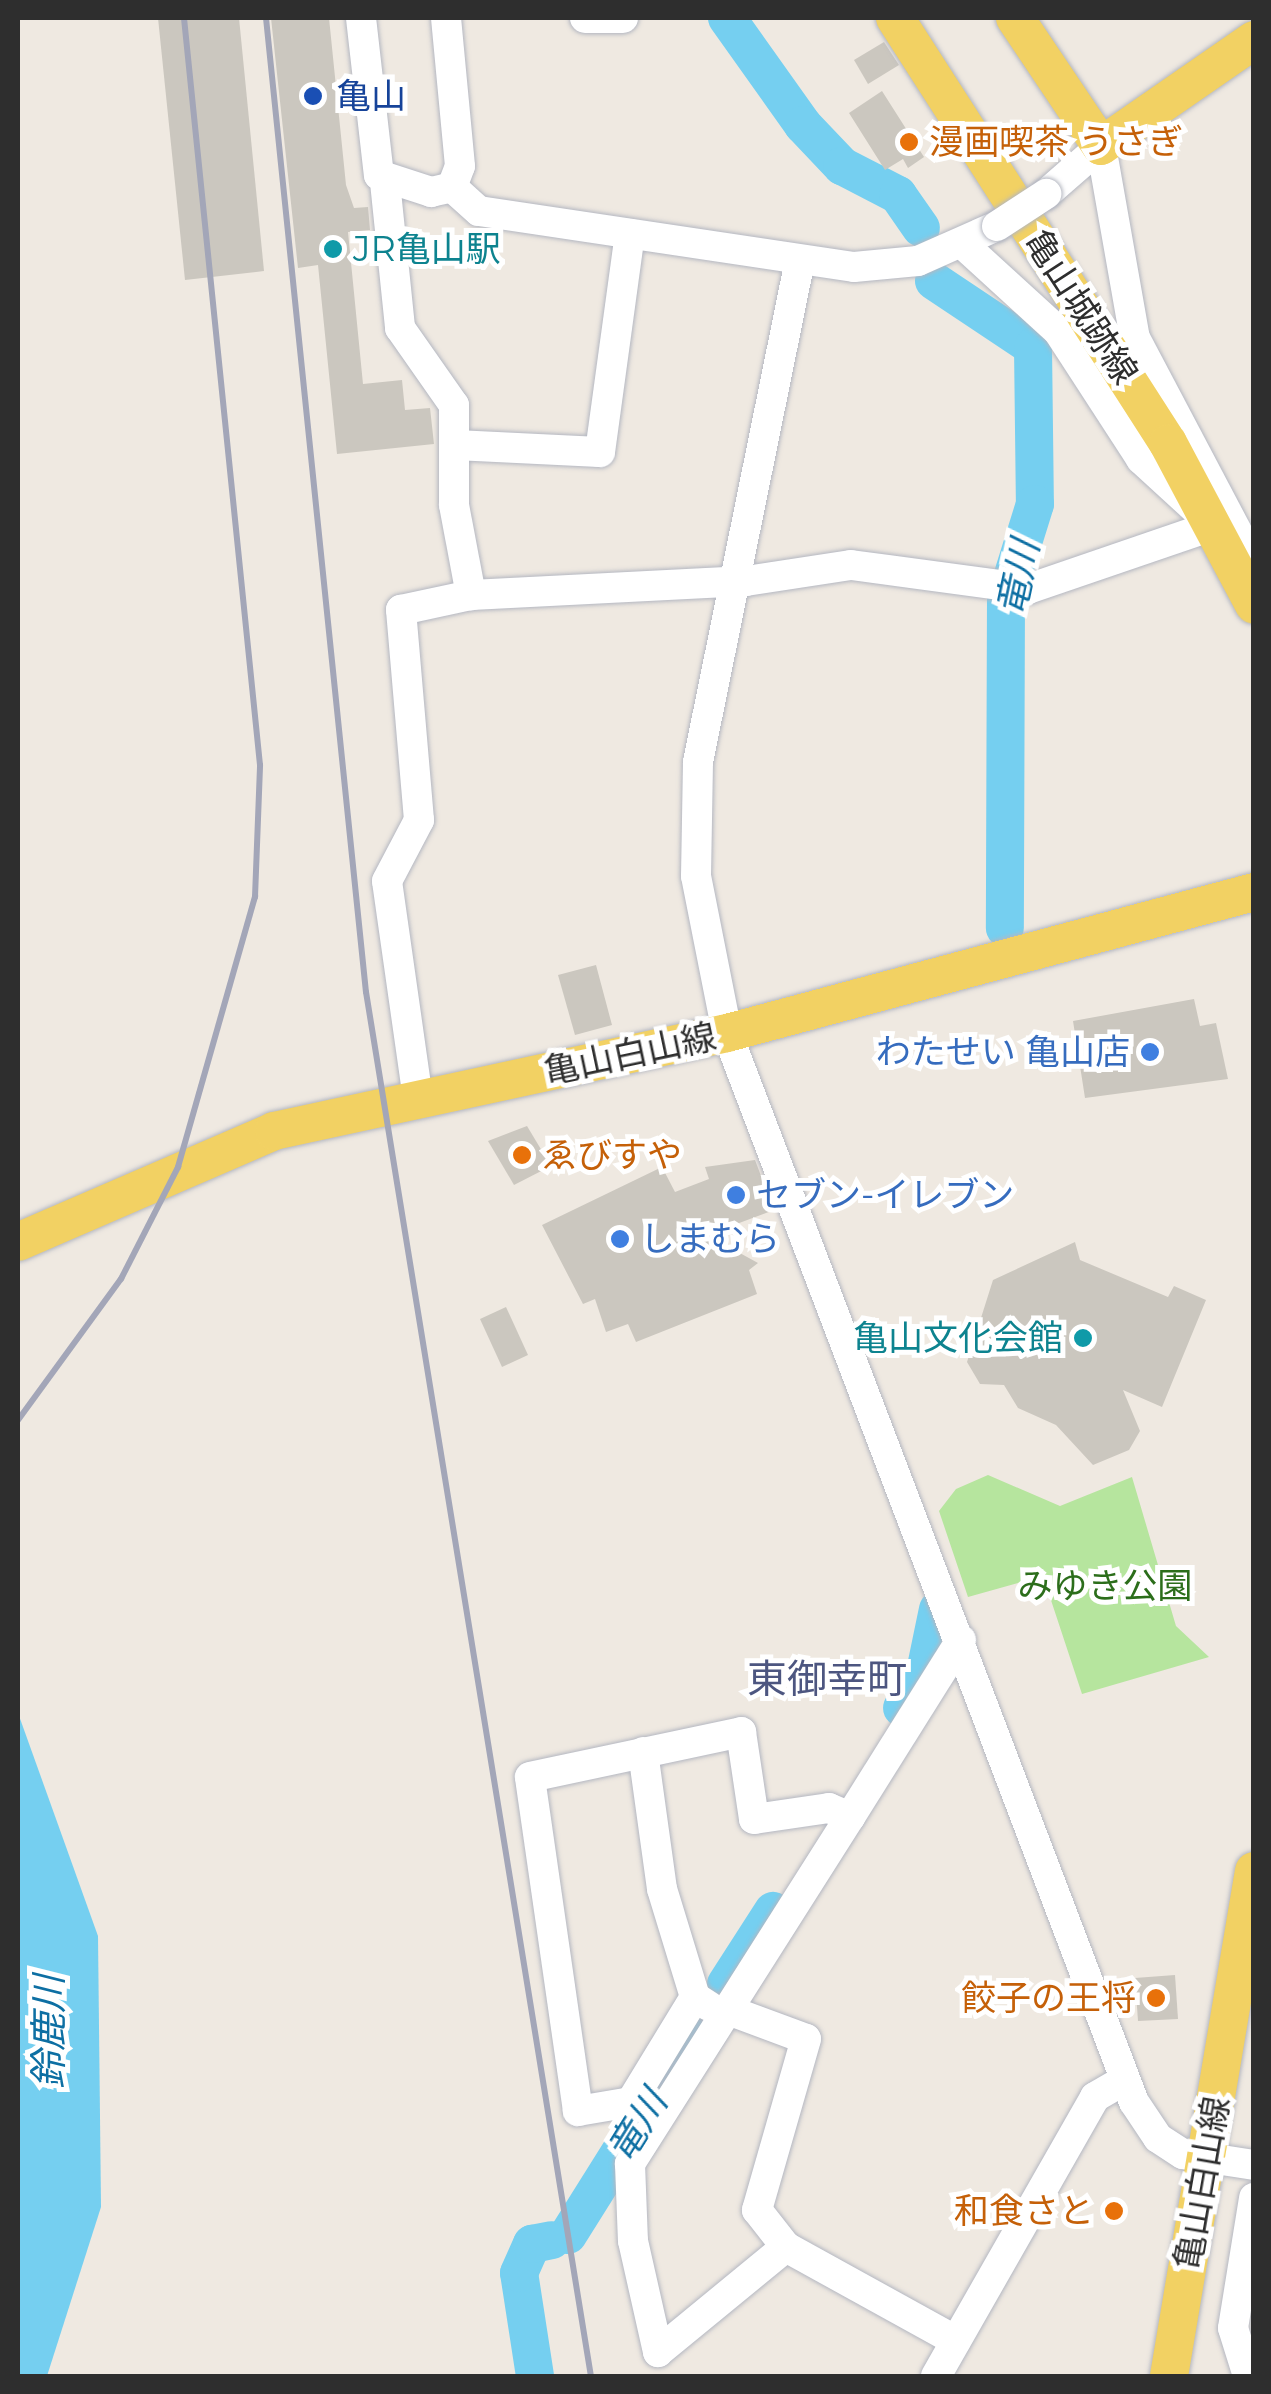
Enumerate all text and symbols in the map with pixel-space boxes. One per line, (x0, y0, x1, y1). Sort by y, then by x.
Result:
place label: 亀山 (336, 75, 406, 117)
marker: 亀山 (300, 83, 326, 109)
place label: 漫画喫茶 うさぎ (929, 121, 1183, 163)
marker: 漫画喫茶 うさぎ (898, 131, 920, 153)
street label: 亀山城跡線 (1016, 222, 1146, 392)
place label: JR亀山駅 (353, 228, 501, 270)
marker: JR亀山駅 (322, 238, 344, 260)
water label: 竜川 (988, 536, 1048, 620)
street label: 亀山白山線 (540, 1015, 720, 1093)
place label: わたせい 亀山店 (876, 1031, 1130, 1073)
marker: わたせい 亀山店 (1139, 1041, 1161, 1063)
place label: ゑびすや (542, 1134, 682, 1176)
marker: ゑびすや (511, 1144, 533, 1166)
place label: セブン-イレブン (756, 1174, 1014, 1216)
marker: セブン-イレブン (725, 1184, 747, 1206)
place label: しまむら (640, 1218, 780, 1260)
marker: しまむら (609, 1228, 631, 1250)
place label: 亀山文化会館 (853, 1317, 1063, 1359)
marker: 亀山文化会館 (1072, 1327, 1094, 1349)
park label: みゆき公園 (1018, 1565, 1192, 1607)
district label: 東御幸町 (747, 1655, 907, 1703)
water label: 鈴鹿川 (26, 1975, 72, 2089)
place label: 餃子の王将 (961, 1977, 1136, 2019)
marker: 餃子の王将 (1145, 1987, 1167, 2009)
water label: 竜川 (598, 2082, 676, 2170)
street label: 亀山白山線 (1166, 2093, 1238, 2273)
place label: 和食さと (954, 2190, 1094, 2232)
marker: 和食さと (1103, 2200, 1125, 2222)

